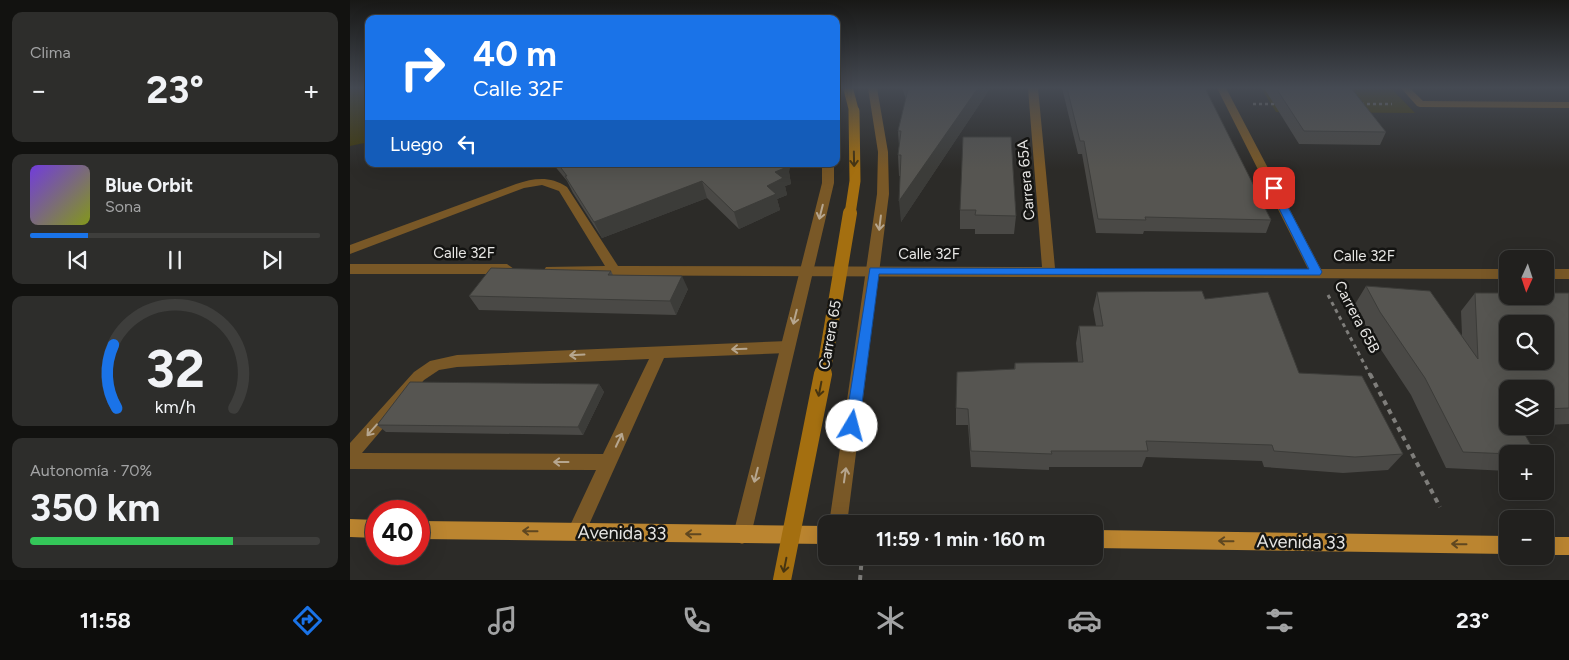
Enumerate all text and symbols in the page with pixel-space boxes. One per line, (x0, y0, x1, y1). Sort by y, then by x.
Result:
text: 40 m (473, 33, 557, 75)
icon: right (390, 35, 455, 100)
text: Clima (30, 43, 71, 62)
text: 23° (146, 67, 204, 113)
text: − (30, 73, 47, 107)
text: + (303, 73, 320, 107)
text: Calle 32F (473, 75, 563, 102)
icon: left (453, 130, 481, 158)
text: Luego (390, 133, 443, 156)
street label: Carrera 65A (1014, 139, 1038, 221)
one-way arrow (850, 151, 859, 167)
pin (1253, 167, 1295, 209)
text: Blue Orbit (105, 174, 193, 197)
icon: arrive (1260, 174, 1288, 202)
text: Sona (105, 197, 141, 216)
one-way arrow (816, 203, 825, 219)
one-way arrow (874, 214, 884, 230)
street label: Calle 32F (433, 244, 495, 262)
street label: Calle 32F (898, 245, 960, 263)
icon: previous (64, 246, 92, 274)
icon: pause (161, 246, 189, 274)
icon: next (258, 246, 286, 274)
street label: Calle 32F (1333, 247, 1395, 265)
north arrow (1499, 250, 1554, 305)
map controls (1499, 250, 1554, 565)
street label: Carrera 65B (1330, 278, 1384, 356)
street label: Carrera 65 (815, 299, 845, 371)
one-way arrow (790, 309, 799, 325)
button: search (1499, 315, 1554, 370)
text: 32 (145, 338, 205, 400)
one-way arrow (731, 344, 748, 354)
one-way arrow (569, 351, 585, 360)
button: layers (1499, 380, 1554, 435)
one-way arrow (815, 381, 824, 397)
text: km/h (155, 396, 195, 417)
position arrow (825, 399, 877, 451)
one-way arrow (367, 423, 378, 436)
one-way arrow (615, 433, 625, 448)
button: + (1499, 445, 1554, 500)
one-way arrow (553, 457, 569, 467)
text: Autonomía · 70% (30, 461, 152, 480)
one-way arrow (751, 467, 760, 483)
one-way arrow (840, 468, 850, 484)
text: 350 km (30, 485, 160, 531)
speed limit sign: 40 (365, 500, 430, 565)
button: − (1499, 510, 1554, 565)
street label: Avenida 33 (577, 521, 667, 545)
one-way arrow (523, 527, 539, 536)
text: 11:59 · 1 min · 160 m (876, 528, 1045, 551)
one-way arrow (685, 529, 702, 539)
street label: Avenida 33 (1256, 530, 1346, 554)
one-way arrow (1219, 536, 1235, 546)
one-way arrow (1451, 539, 1468, 549)
one-way arrow (779, 557, 789, 573)
icon: directions (290, 603, 325, 638)
icon: music (485, 603, 520, 638)
icon: phone (679, 603, 714, 638)
icon: climate (873, 603, 908, 638)
icon: car (1067, 603, 1102, 638)
icon: filters (1262, 603, 1297, 638)
text: 11:58 (80, 607, 131, 634)
text: 23° (1456, 607, 1489, 634)

